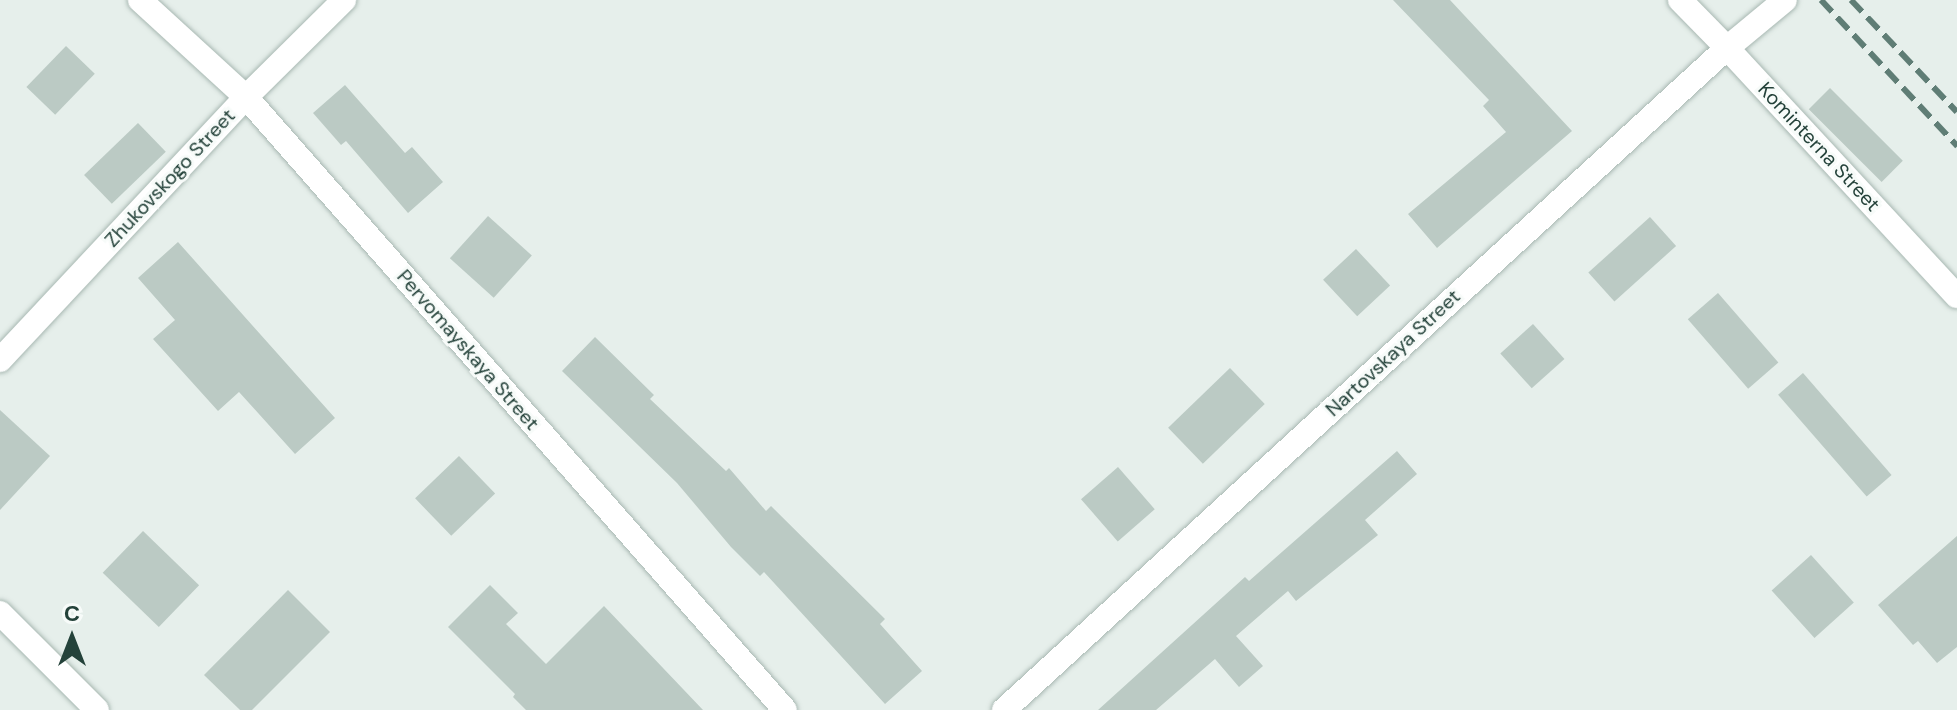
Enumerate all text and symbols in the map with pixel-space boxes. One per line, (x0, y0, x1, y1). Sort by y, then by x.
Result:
street label: Kominterna Street (1753, 78, 1885, 216)
street label: Zhukovskogo Street (100, 104, 240, 252)
street label: Pervomayskaya Street (392, 265, 544, 435)
street label: Nartovskaya Street (1321, 285, 1465, 421)
north arrow (32, 598, 112, 678)
text: С (64, 599, 80, 628)

